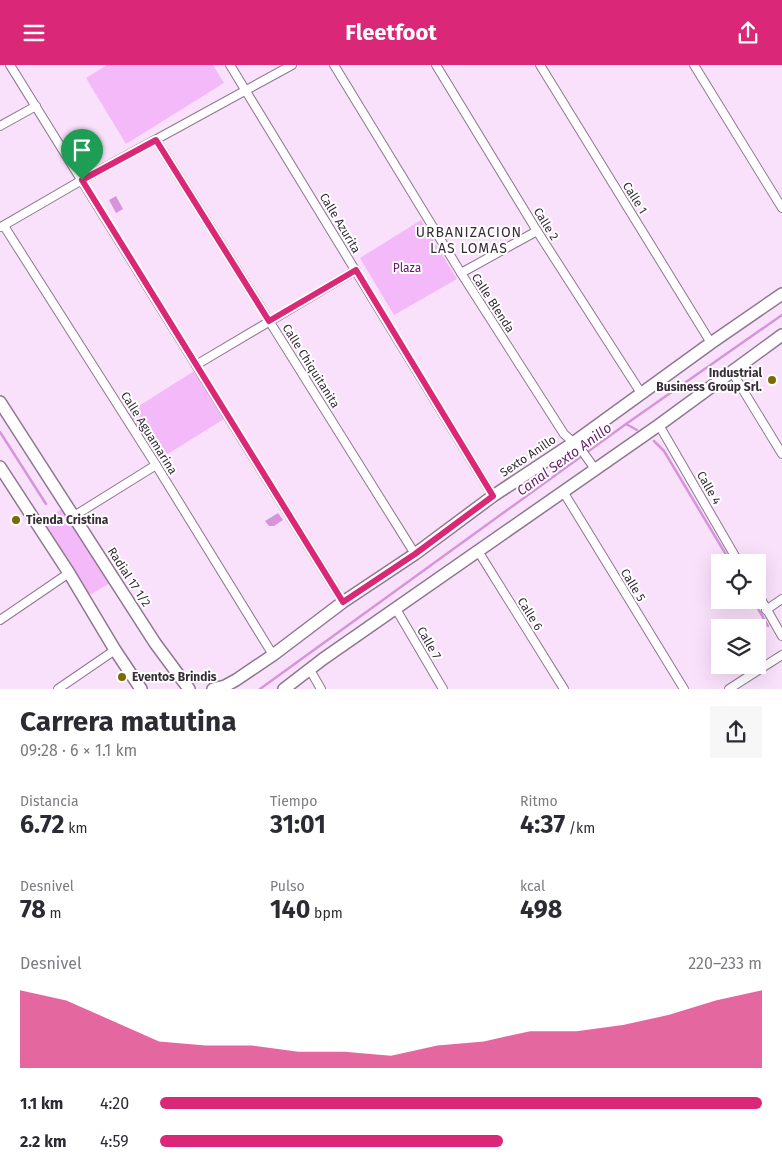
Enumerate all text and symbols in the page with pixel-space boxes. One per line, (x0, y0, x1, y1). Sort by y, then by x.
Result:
icon: menu (20, 19, 48, 47)
text: Fleetfoot (345, 19, 437, 46)
icon: share (734, 19, 762, 47)
pin (61, 129, 103, 180)
icon: arrive (68, 136, 96, 164)
street label: Calle 1 (620, 179, 650, 217)
street label: Calle Azurita (317, 190, 363, 256)
street label: Calle 2 (531, 205, 561, 243)
district label: URBANIZACION LAS LOMAS (416, 224, 522, 257)
park label: Plaza (393, 261, 421, 275)
street label: Calle Blenda (469, 271, 517, 335)
street label: Calle Chiquitanita (280, 321, 342, 411)
place label: Industrial Business Group Srl. (656, 366, 762, 394)
marker: Industrial Business Group Srl. (766, 374, 778, 386)
street label: Calle Aguamarina (118, 389, 180, 477)
water label: Canal Sexto Anillo (514, 419, 615, 500)
street label: Sexto Anillo (497, 432, 559, 480)
street label: Calle 4 (694, 469, 724, 508)
place label: Tienda Cristina (26, 513, 109, 527)
marker: Tienda Cristina (10, 514, 22, 526)
street label: Radial 17 1/2 (105, 545, 153, 609)
map controls (711, 554, 766, 674)
button: locate (711, 554, 766, 609)
street label: Calle 5 (618, 566, 648, 604)
street label: Calle 6 (514, 595, 546, 633)
button: layers (711, 619, 766, 674)
street label: Calle 7 (414, 624, 444, 662)
place label: Eventos Brindis (132, 670, 217, 684)
marker: Eventos Brindis (116, 671, 128, 683)
text: Carrera matutina (20, 705, 237, 738)
button: share (710, 706, 762, 758)
text: 09:28 · 6 × 1.1 km (20, 741, 137, 760)
text: Distancia (20, 793, 79, 810)
text: Tiempo (270, 793, 317, 810)
text: Ritmo (520, 793, 558, 810)
text: 6.72 (20, 810, 65, 840)
text: 31:01 (270, 810, 326, 840)
text: 4:37 (520, 810, 565, 840)
text: km (65, 820, 87, 837)
text: /km (565, 820, 595, 837)
text: Desnivel (20, 878, 74, 895)
text: Pulso (270, 878, 305, 895)
text: kcal (520, 878, 545, 895)
text: 78 (20, 895, 46, 925)
text: 140 (270, 895, 310, 925)
text: 498 (520, 895, 562, 925)
text: m (46, 905, 62, 922)
text: bpm (310, 905, 343, 922)
text: Desnivel (20, 954, 82, 973)
text: 220–233 m (688, 954, 762, 973)
text: 1.1 km (20, 1094, 63, 1113)
text: 4:20 (100, 1094, 129, 1113)
text: 2.2 km (20, 1132, 67, 1151)
text: 4:59 (100, 1132, 129, 1151)

